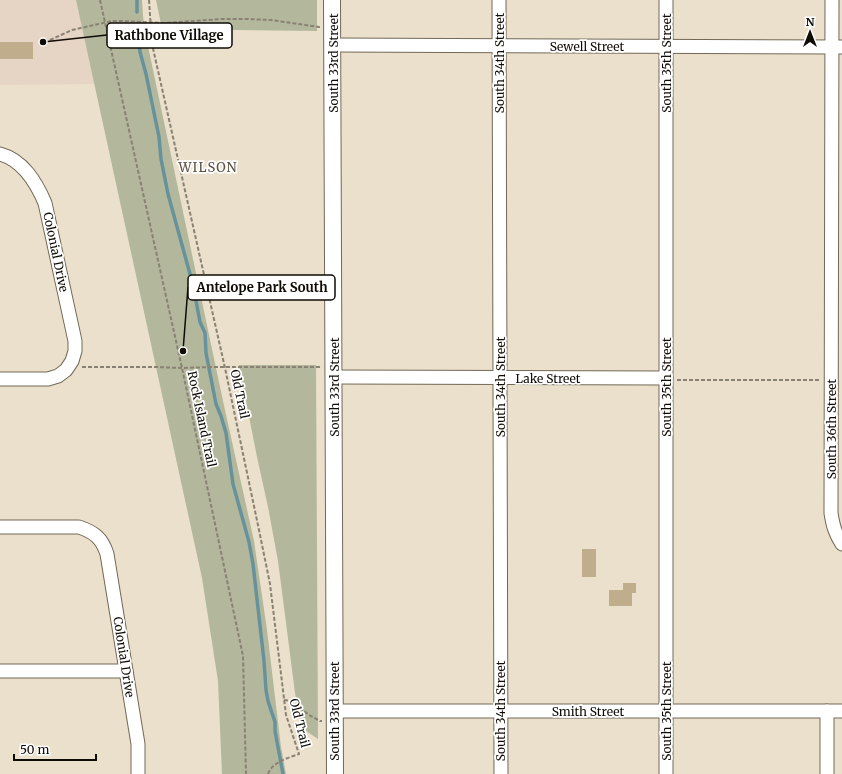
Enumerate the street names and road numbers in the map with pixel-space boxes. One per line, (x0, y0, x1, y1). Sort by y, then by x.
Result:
street label: South 34th Street (492, 12, 507, 113)
street label: South 33rd Street (326, 13, 341, 113)
street label: South 35th Street (659, 13, 674, 113)
street label: Sewell Street (550, 39, 625, 54)
street label: Colonial Drive (40, 211, 72, 293)
street label: South 34th Street (493, 336, 508, 437)
street label: South 33rd Street (327, 337, 342, 437)
street label: South 35th Street (659, 337, 674, 437)
street label: Old Trail (227, 368, 253, 420)
street label: Rock Island Trail (184, 370, 220, 469)
street label: Lake Street (516, 371, 581, 386)
street label: South 36th Street (824, 378, 839, 479)
street label: Colonial Drive (110, 616, 138, 698)
street label: South 34th Street (493, 660, 508, 761)
street label: South 33rd Street (327, 661, 342, 761)
street label: South 35th Street (659, 661, 674, 761)
street label: Old Trail (287, 697, 313, 749)
street label: Smith Street (552, 704, 624, 719)

